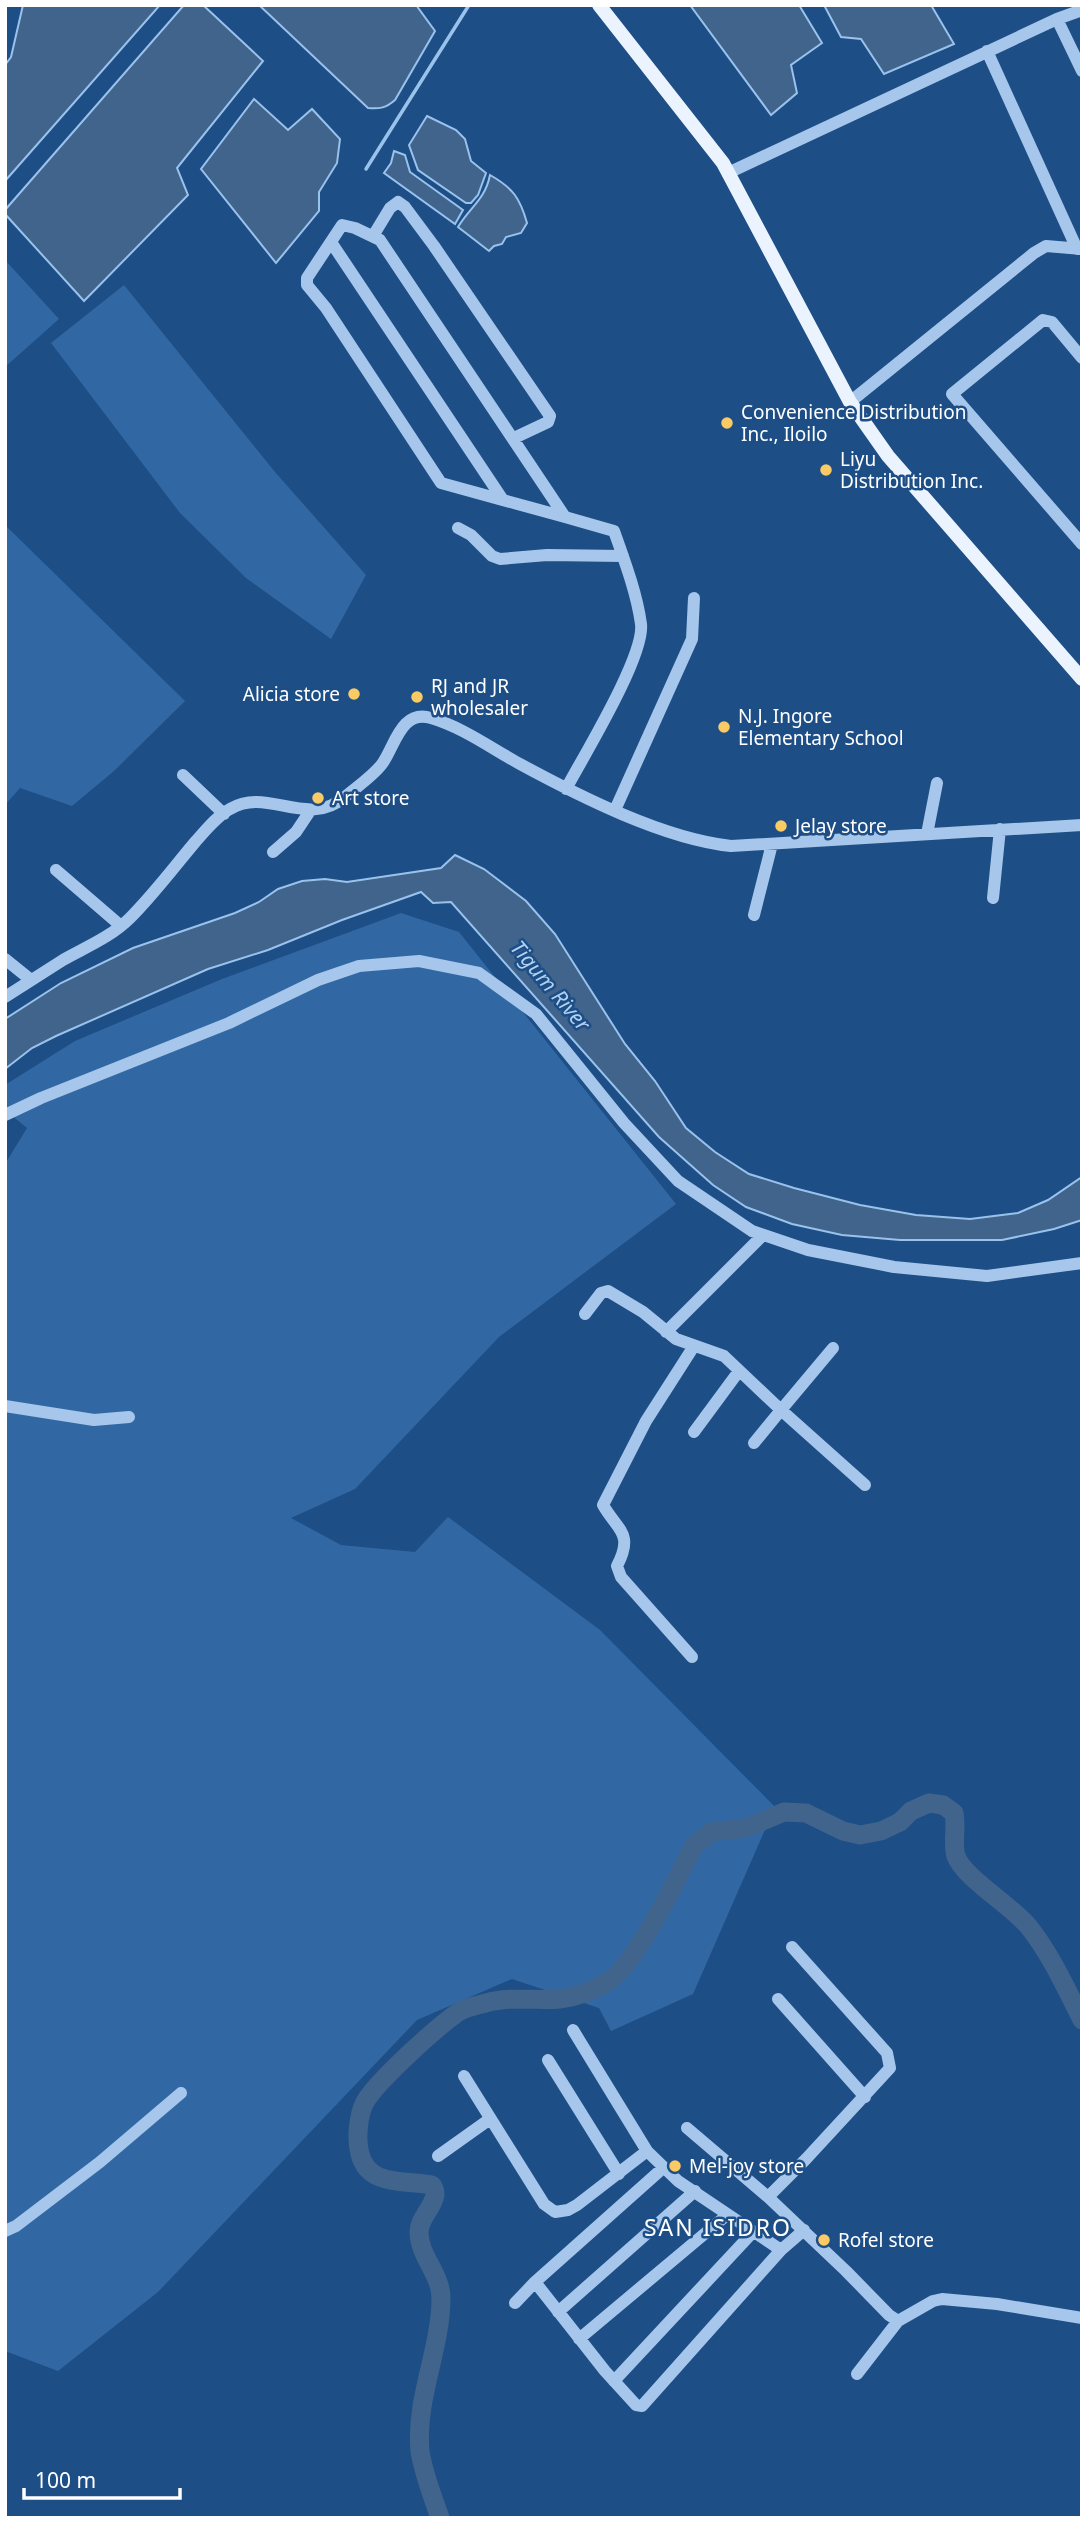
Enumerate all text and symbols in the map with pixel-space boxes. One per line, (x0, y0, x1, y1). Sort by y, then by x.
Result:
place label: Convenience Distribution Inc., Iloilo (741, 399, 966, 447)
marker: Convenience Distribution Inc., Iloilo (719, 415, 735, 431)
place label: Liyu Distribution Inc. (840, 446, 983, 494)
marker: Liyu Distribution Inc. (818, 462, 834, 478)
place label: RJ and JR wholesaler (431, 673, 528, 721)
place label: Alicia store (243, 681, 340, 707)
marker: Alicia store (346, 686, 362, 702)
marker: RJ and JR wholesaler (409, 689, 425, 705)
place label: N.J. Ingore Elementary School (738, 703, 904, 751)
marker: N.J. Ingore Elementary School (716, 719, 732, 735)
place label: Art store (332, 785, 409, 811)
marker: Art store (310, 790, 326, 806)
place label: Jelay store (793, 813, 887, 839)
marker: Jelay store (773, 818, 789, 834)
water label: Tigum River (505, 934, 598, 1038)
place label: Mel-joy store (689, 2153, 804, 2179)
marker: Mel-joy store (667, 2158, 683, 2174)
district label: SAN ISIDRO (644, 2211, 792, 2243)
place label: Rofel store (838, 2227, 934, 2253)
marker: Rofel store (816, 2232, 832, 2248)
scale bar (24, 2456, 180, 2500)
text: 100 m (35, 2466, 96, 2494)

